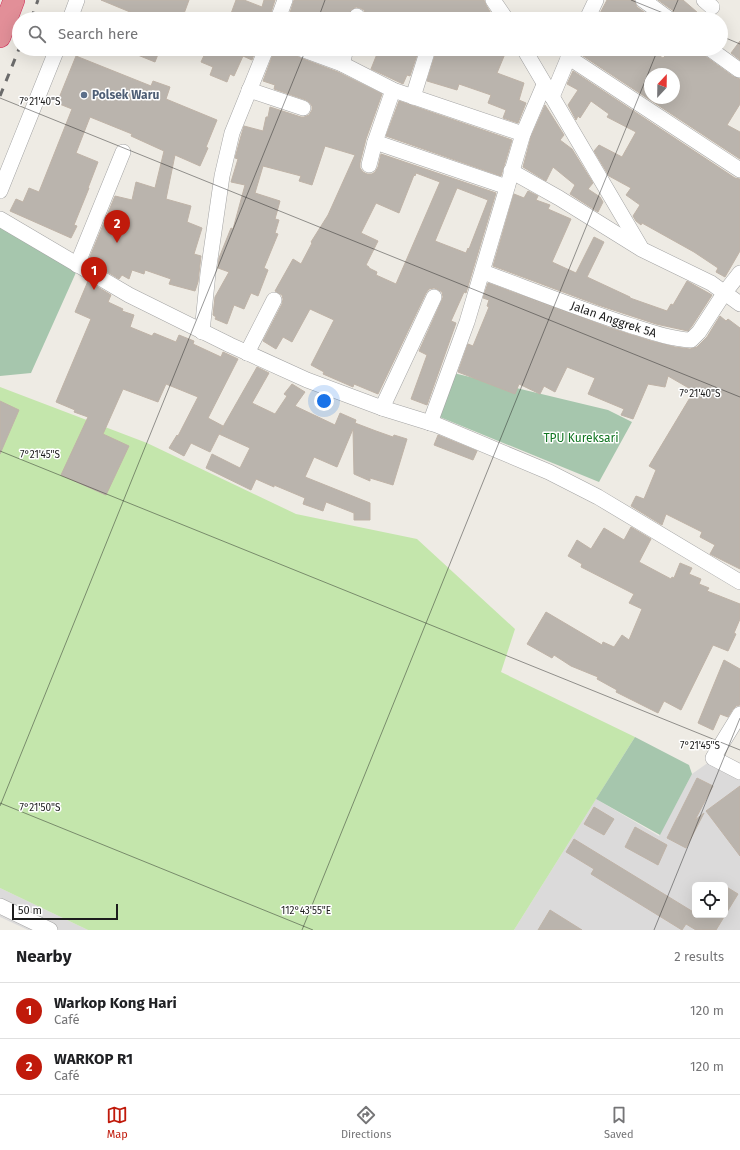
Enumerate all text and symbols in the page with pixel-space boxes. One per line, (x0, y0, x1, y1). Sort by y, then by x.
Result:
search box (12, 12, 728, 56)
icon: search (26, 23, 48, 45)
text: Search here (58, 25, 138, 43)
north arrow (644, 68, 680, 104)
place label: Polsek Waru (92, 88, 159, 102)
marker: Polsek Waru (79, 90, 89, 100)
text: 7°21'40"S (20, 96, 61, 108)
pin: 2 (104, 210, 130, 243)
pin: 1 (81, 257, 107, 290)
street label: Jalan Anggrek 5A (569, 298, 658, 340)
text: 7°21'40"S (680, 388, 721, 400)
your location (314, 391, 334, 411)
park label: TPU Kureksari (543, 431, 619, 445)
text: 7°21'45"S (20, 449, 61, 461)
text: 7°21'45"S (680, 740, 721, 752)
text: 7°21'50"S (20, 802, 61, 814)
map controls (692, 882, 728, 918)
button: locate (692, 882, 728, 918)
scale bar (12, 902, 118, 921)
text: 50 m (18, 904, 42, 917)
text: 112°43'55"E (281, 905, 331, 917)
text: Nearby (16, 946, 71, 967)
text: 2 results (674, 949, 724, 964)
text: Warkop Kong Hari (54, 994, 177, 1012)
text: 1 (26, 1003, 32, 1018)
text: 120 m (690, 1003, 724, 1018)
text: Café (54, 1012, 80, 1027)
text: WARKOP R1 (54, 1050, 133, 1068)
text: 2 (26, 1059, 32, 1074)
text: 120 m (690, 1059, 724, 1074)
text: Café (54, 1068, 80, 1083)
tab: Map (106, 1104, 128, 1141)
tab: Directions (341, 1104, 391, 1141)
tab: Saved (604, 1104, 634, 1141)

